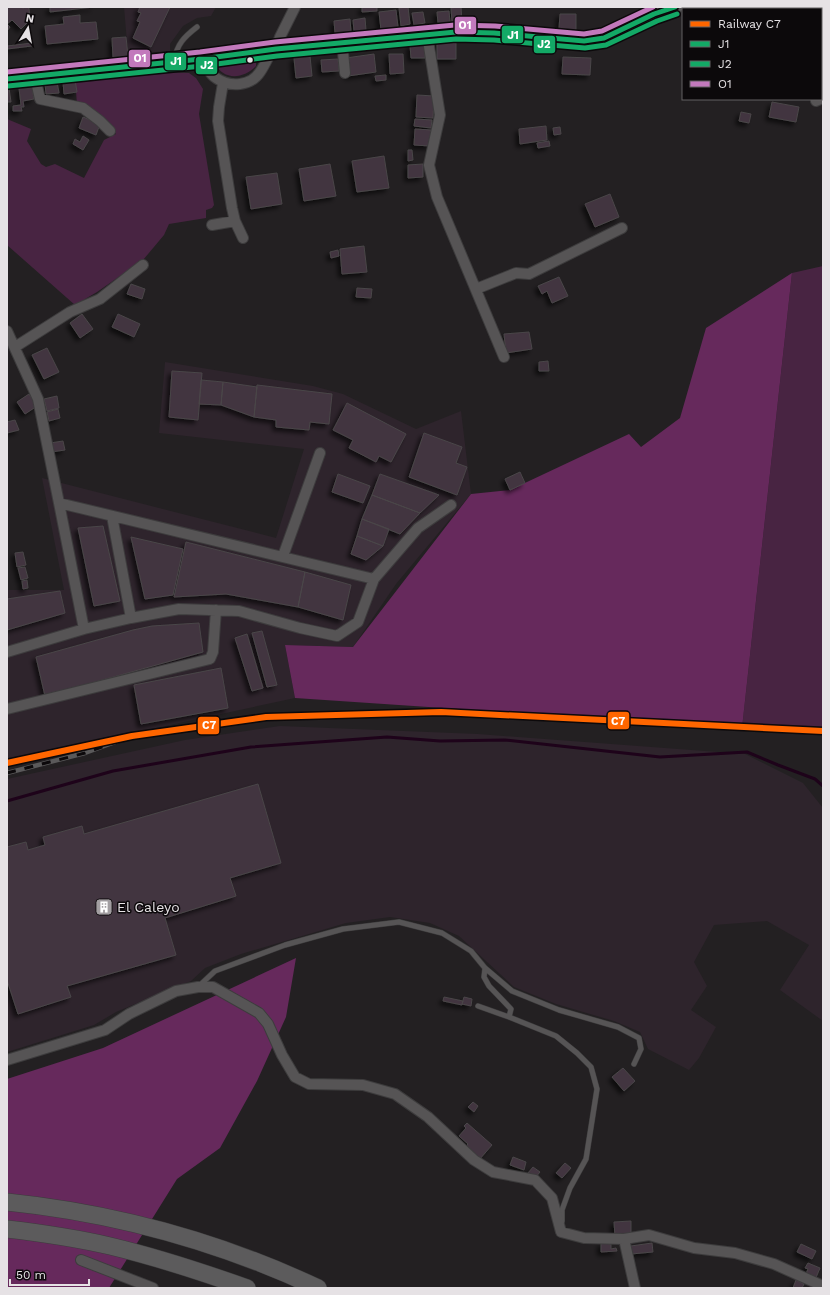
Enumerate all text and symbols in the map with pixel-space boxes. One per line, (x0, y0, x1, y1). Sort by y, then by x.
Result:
north arrow (8, 8, 48, 48)
legend (682, 8, 822, 100)
text: N (25, 12, 35, 26)
line badge: O1 (454, 16, 477, 35)
text: Railway C7 (718, 17, 781, 31)
text: O1 (459, 19, 471, 32)
line badge: J1 (501, 25, 524, 44)
text: J1 (507, 29, 519, 42)
line badge: J2 (533, 35, 556, 54)
text: J1 (718, 37, 729, 51)
text: J2 (537, 38, 551, 51)
line badge: O1 (128, 49, 151, 68)
text: O1 (134, 52, 146, 65)
line badge: J1 (164, 52, 187, 71)
text: J1 (170, 55, 182, 68)
unlabelled marker (245, 55, 255, 65)
line badge: J2 (195, 56, 218, 75)
text: J2 (718, 57, 732, 71)
text: J2 (200, 59, 214, 72)
text: O1 (718, 77, 732, 91)
line badge: C7 (607, 711, 630, 730)
text: C7 (611, 715, 625, 728)
line badge: C7 (197, 716, 220, 735)
text: C7 (202, 719, 216, 732)
building icon: El Caleyo (94, 897, 114, 917)
place label: El Caleyo (117, 899, 180, 915)
scale bar (10, 1261, 89, 1287)
text: 50 m (16, 1268, 46, 1282)

